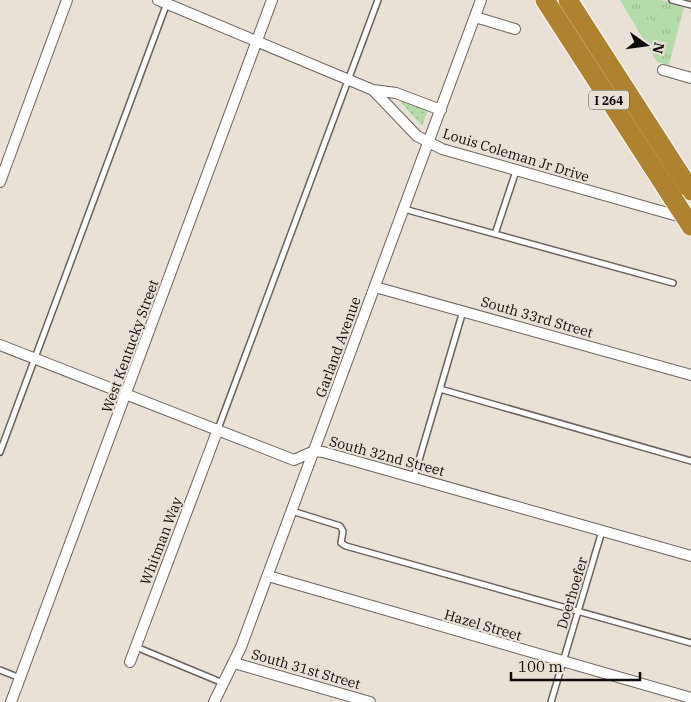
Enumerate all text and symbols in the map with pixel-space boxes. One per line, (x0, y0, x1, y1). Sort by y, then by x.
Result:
north arrow (621, 20, 671, 70)
text: N (649, 41, 669, 56)
road number: I 264 (589, 90, 629, 110)
street label: Louis Coleman Jr Drive (441, 124, 591, 186)
street label: West Kentucky Street (98, 277, 162, 415)
street label: South 33rd Street (479, 292, 595, 342)
street label: Garland Avenue (311, 294, 365, 400)
street label: South 32nd Street (327, 432, 447, 480)
street label: Whitman Way (136, 494, 186, 587)
street label: Doerhoefer (553, 554, 592, 631)
street label: Hazel Street (442, 605, 524, 645)
street label: South 31st Street (249, 645, 363, 693)
scale bar (511, 650, 640, 682)
text: 100 m (518, 657, 563, 676)

